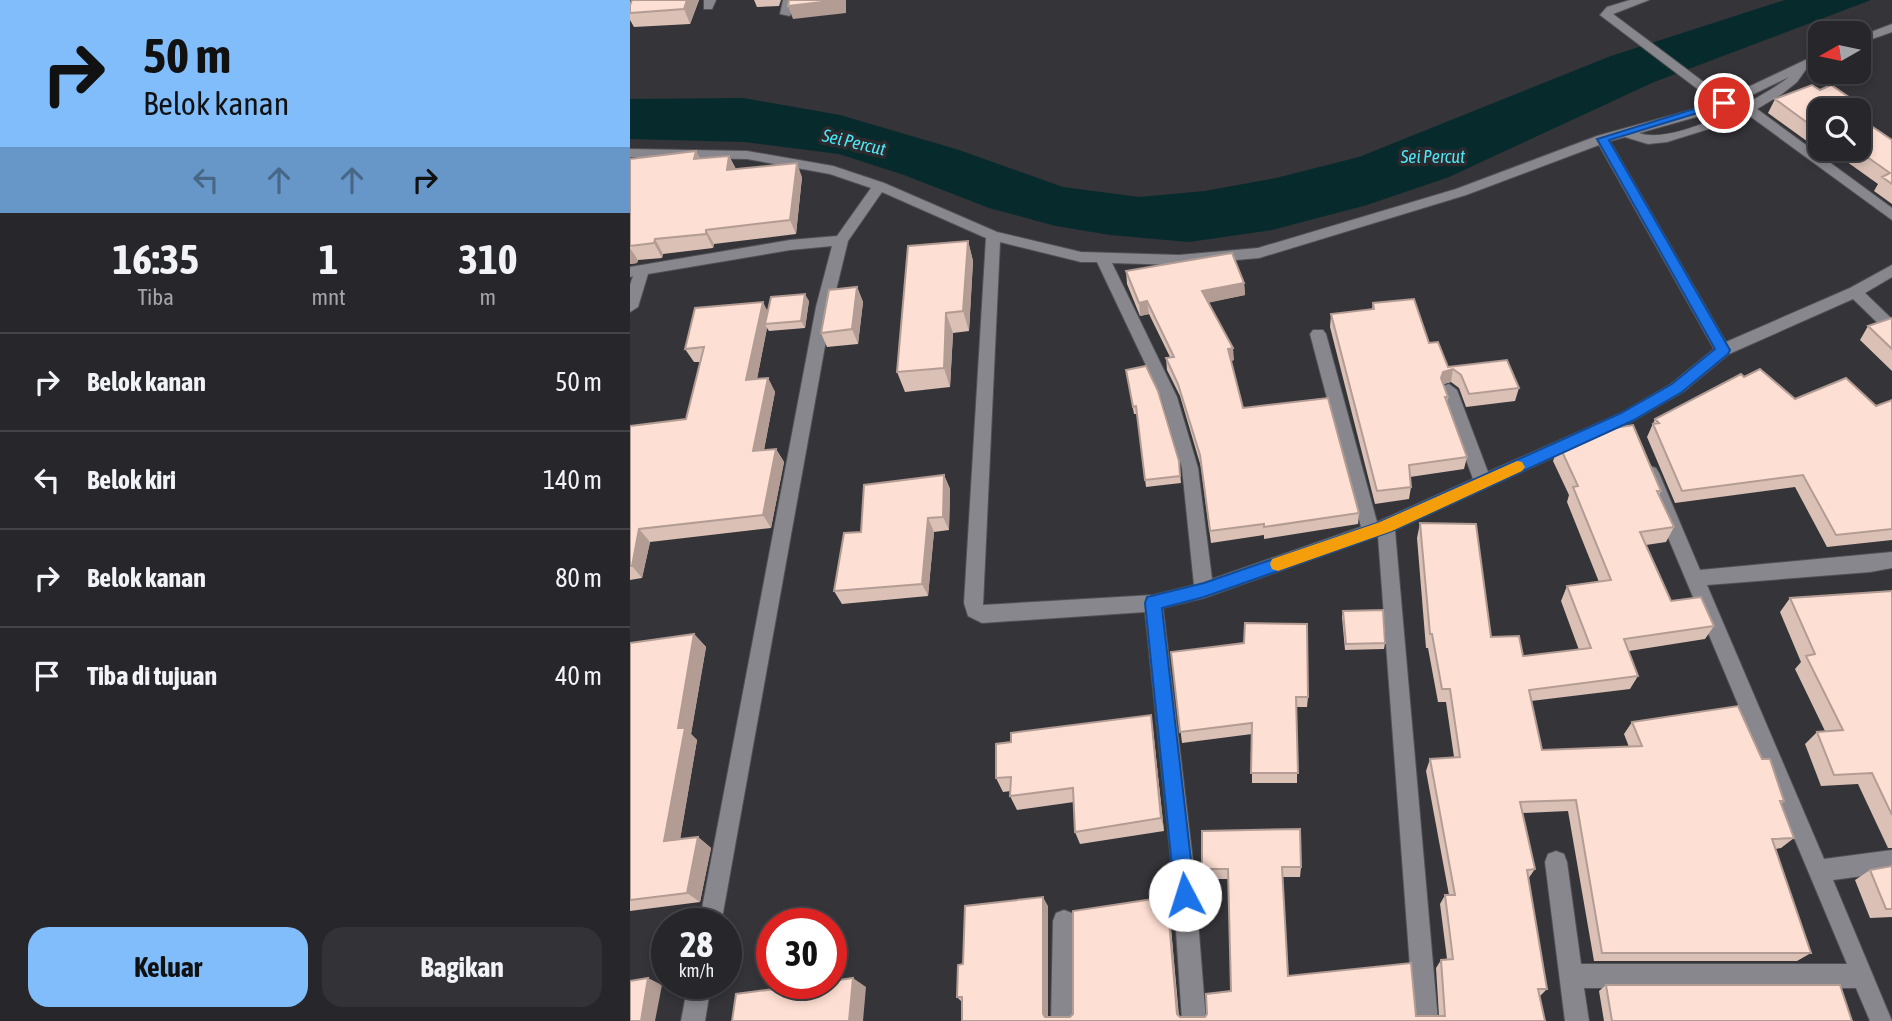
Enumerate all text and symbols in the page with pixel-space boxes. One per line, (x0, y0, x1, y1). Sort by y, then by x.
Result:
north arrow (1808, 21, 1871, 84)
map controls (1808, 21, 1871, 161)
text: 50 m (143, 27, 231, 83)
icon: right (28, 28, 119, 119)
pin (1694, 73, 1754, 133)
icon: arrive (1705, 84, 1743, 122)
text: Belok kanan (143, 85, 289, 122)
button: search (1808, 98, 1871, 161)
water label: Sei Percut (819, 124, 889, 160)
water label: Sei Percut (1400, 146, 1466, 167)
icon: left (187, 161, 225, 199)
icon: ahead (260, 161, 298, 199)
icon: ahead (333, 161, 371, 199)
icon: right (406, 161, 444, 199)
text: 16:35 (112, 235, 199, 283)
text: 1 (319, 235, 338, 283)
text: 310 (458, 235, 517, 283)
text: Tiba (137, 284, 174, 310)
text: mnt (311, 284, 346, 310)
text: m (480, 284, 496, 310)
icon: right (28, 363, 66, 401)
text: Belok kanan (87, 367, 206, 397)
text: 50 m (555, 367, 602, 397)
icon: left (28, 461, 66, 499)
text: Belok kiri (87, 465, 176, 495)
text: 140 m (543, 465, 602, 495)
icon: right (28, 559, 66, 597)
text: Belok kanan (87, 563, 206, 593)
text: 80 m (555, 563, 602, 593)
icon: arrive (28, 657, 66, 695)
text: Tiba di tujuan (87, 661, 217, 691)
text: 40 m (555, 661, 602, 691)
position arrow (1148, 858, 1222, 932)
speed limit sign: 30 (756, 908, 847, 999)
text: 28 (680, 924, 713, 964)
button: Keluar (28, 927, 308, 1007)
button: Bagikan (322, 927, 602, 1007)
text: km/h (679, 960, 714, 981)

